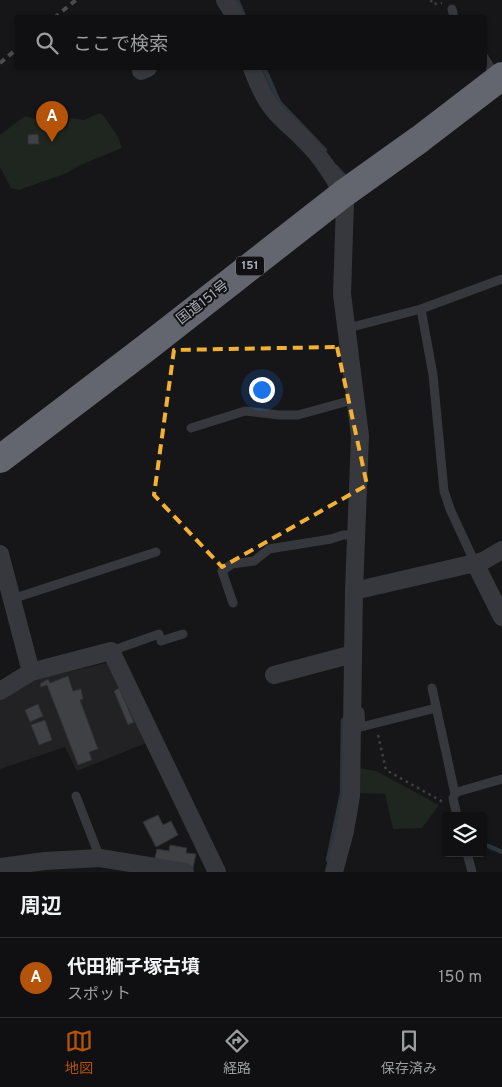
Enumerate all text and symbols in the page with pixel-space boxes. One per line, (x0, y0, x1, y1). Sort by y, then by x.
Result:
search box (15, 15, 487, 70)
icon: search (33, 29, 61, 57)
text: ここで検索 (73, 33, 168, 57)
pin: A (36, 101, 68, 142)
road number: 151 (236, 256, 264, 276)
street label: 国道151号 (174, 277, 232, 329)
your location (249, 377, 275, 403)
map controls (442, 812, 487, 857)
button: layers (442, 812, 487, 857)
text: 周辺 (20, 894, 62, 921)
text: 代田獅子塚古墳 (67, 956, 200, 980)
text: A (30, 968, 42, 988)
text: 150 m (439, 968, 482, 988)
text: スポット (67, 985, 131, 1005)
tab: 地図 (65, 1027, 93, 1078)
tab: 経路 (223, 1027, 251, 1078)
tab: 保存済み (381, 1027, 437, 1078)

